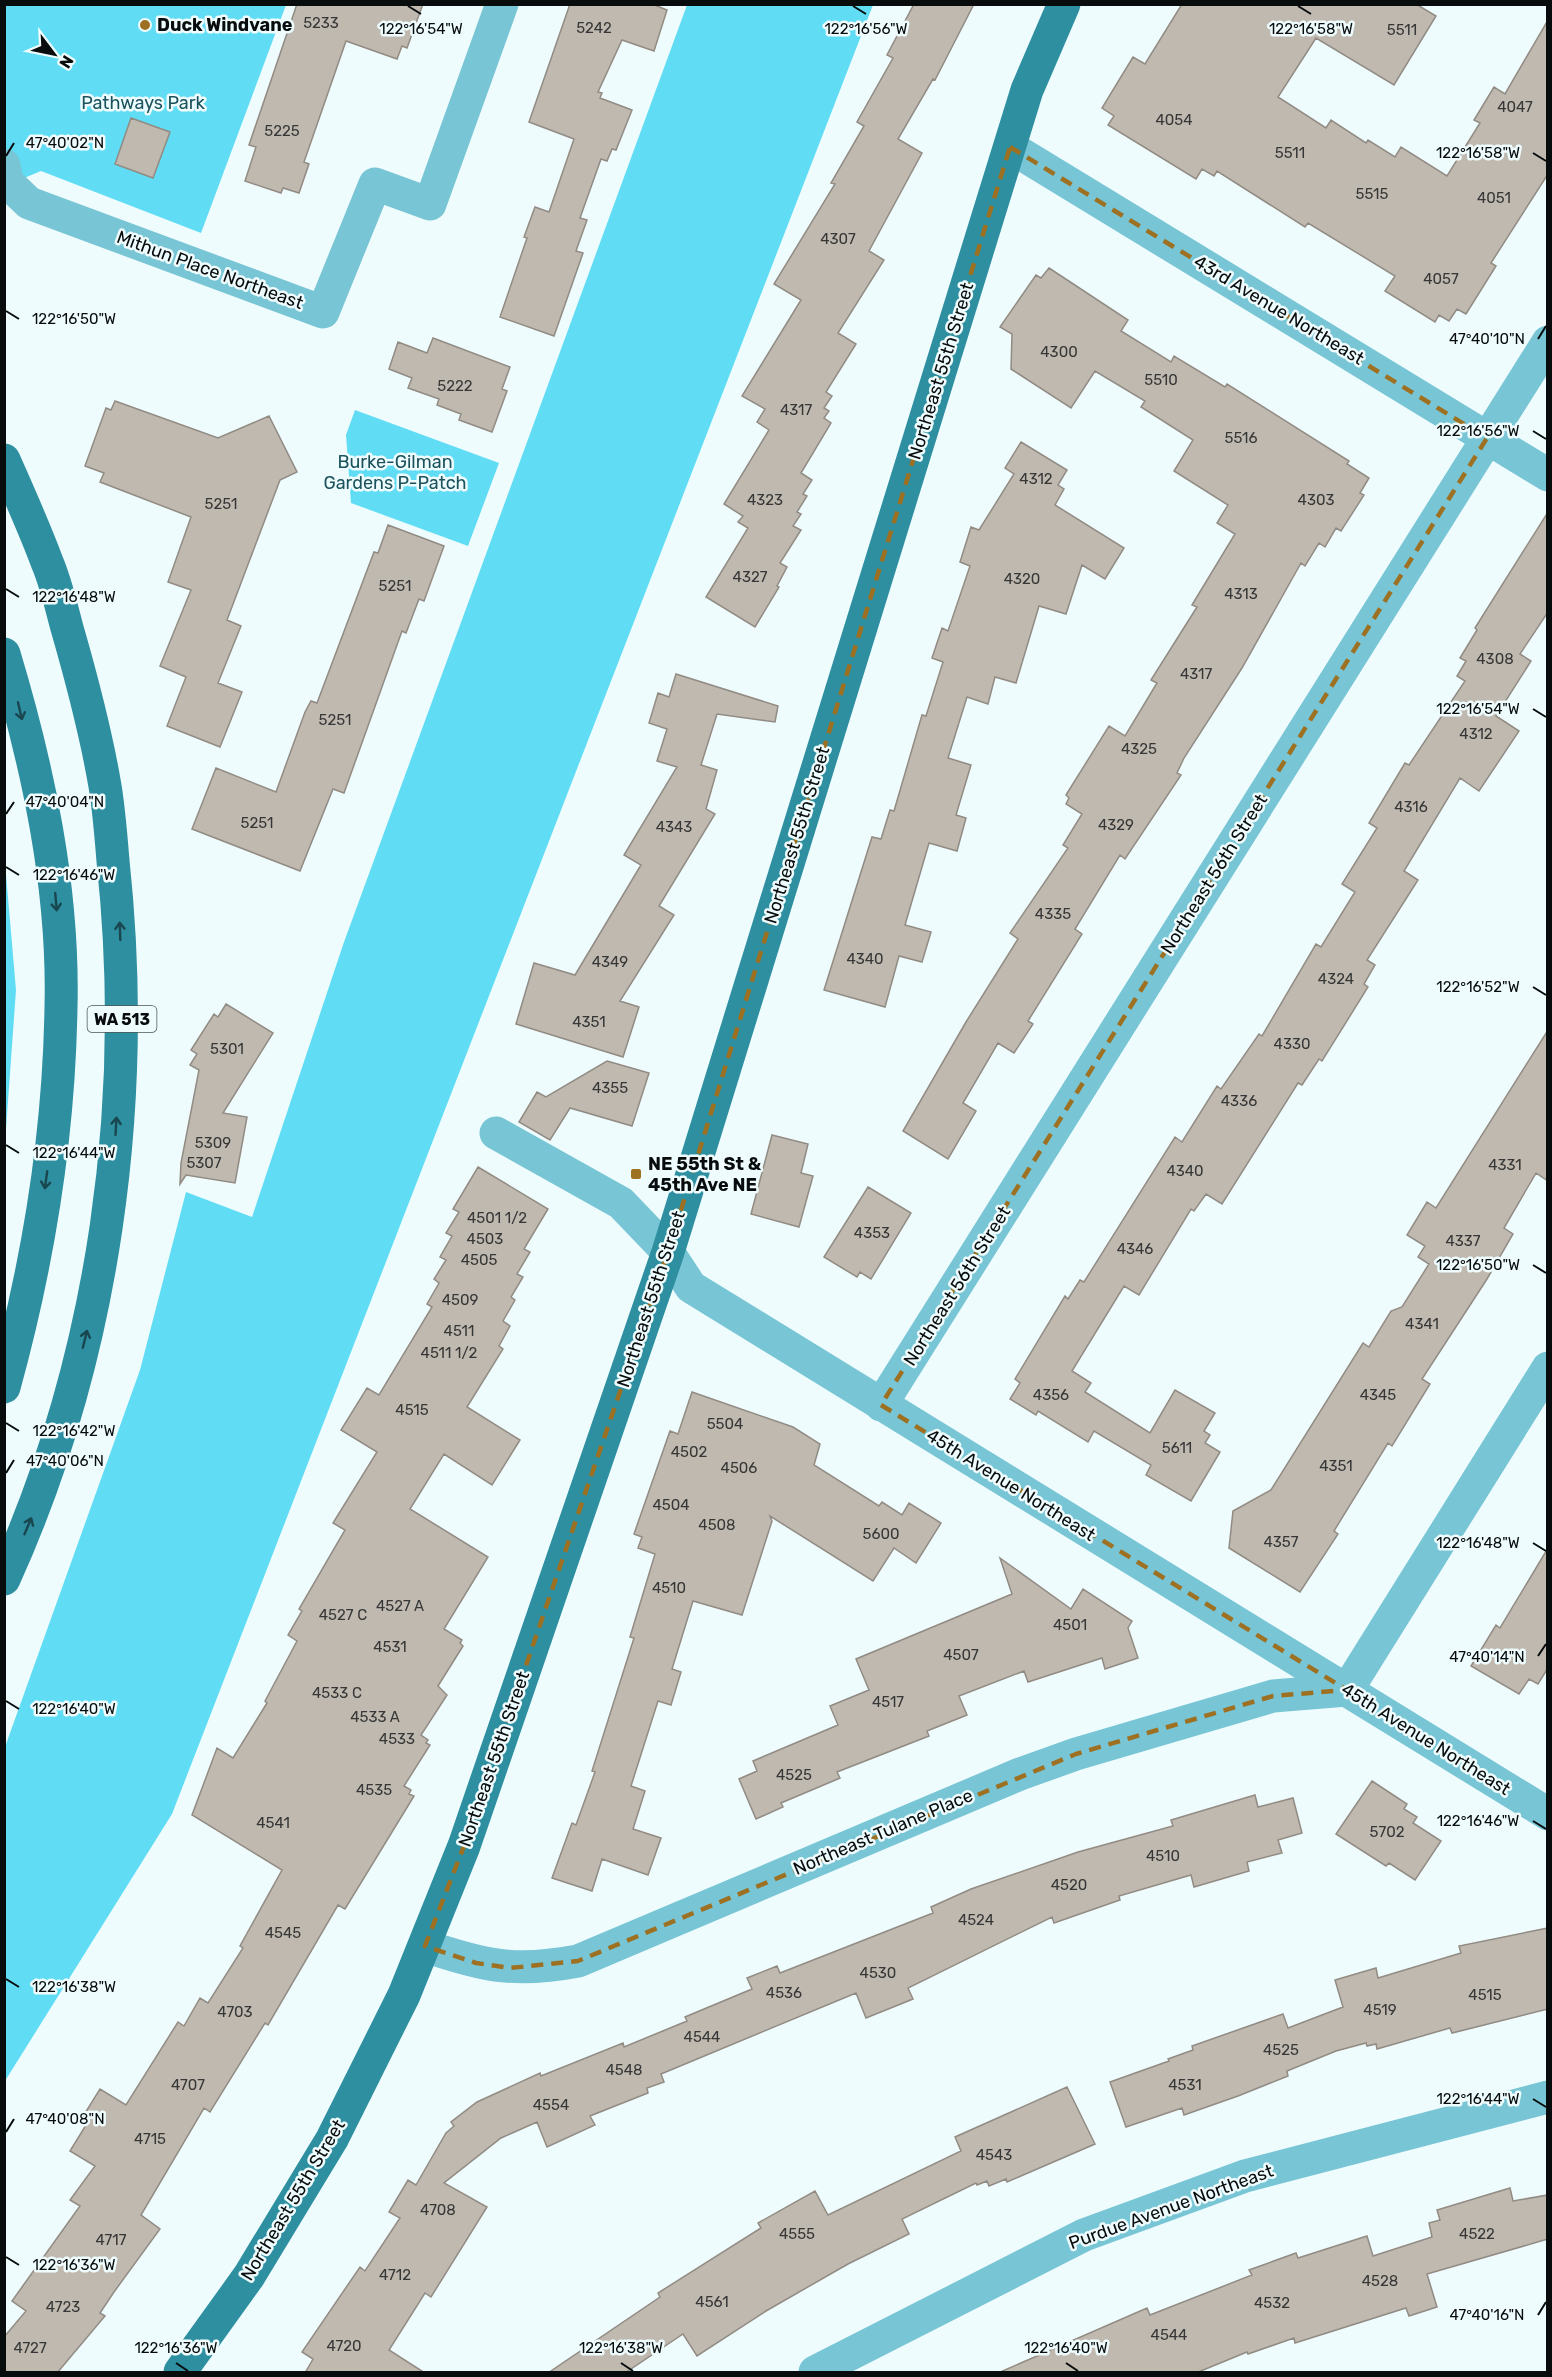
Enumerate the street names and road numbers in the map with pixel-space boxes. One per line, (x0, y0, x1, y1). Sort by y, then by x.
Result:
street label: Mithun Place Northeast (114, 226, 306, 314)
street label: 43rd Avenue Northeast (1190, 250, 1368, 370)
street label: Northeast 55th Street (904, 280, 978, 462)
street label: Northeast 55th Street (760, 744, 834, 926)
street label: Northeast 56th Street (1156, 790, 1272, 958)
road number: WA 513 (88, 1006, 156, 1032)
street label: Northeast 56th Street (899, 1202, 1015, 1370)
street label: Northeast 55th Street (612, 1208, 690, 1390)
street label: 45th Avenue Northeast (922, 1424, 1100, 1546)
street label: Northeast 55th Street (454, 1668, 534, 1850)
street label: 45th Avenue Northeast (1337, 1678, 1515, 1800)
street label: Northeast Tulane Place (790, 1784, 976, 1880)
street label: Northeast 55th Street (236, 2115, 350, 2285)
street label: Purdue Avenue Northeast (1066, 2160, 1276, 2254)

